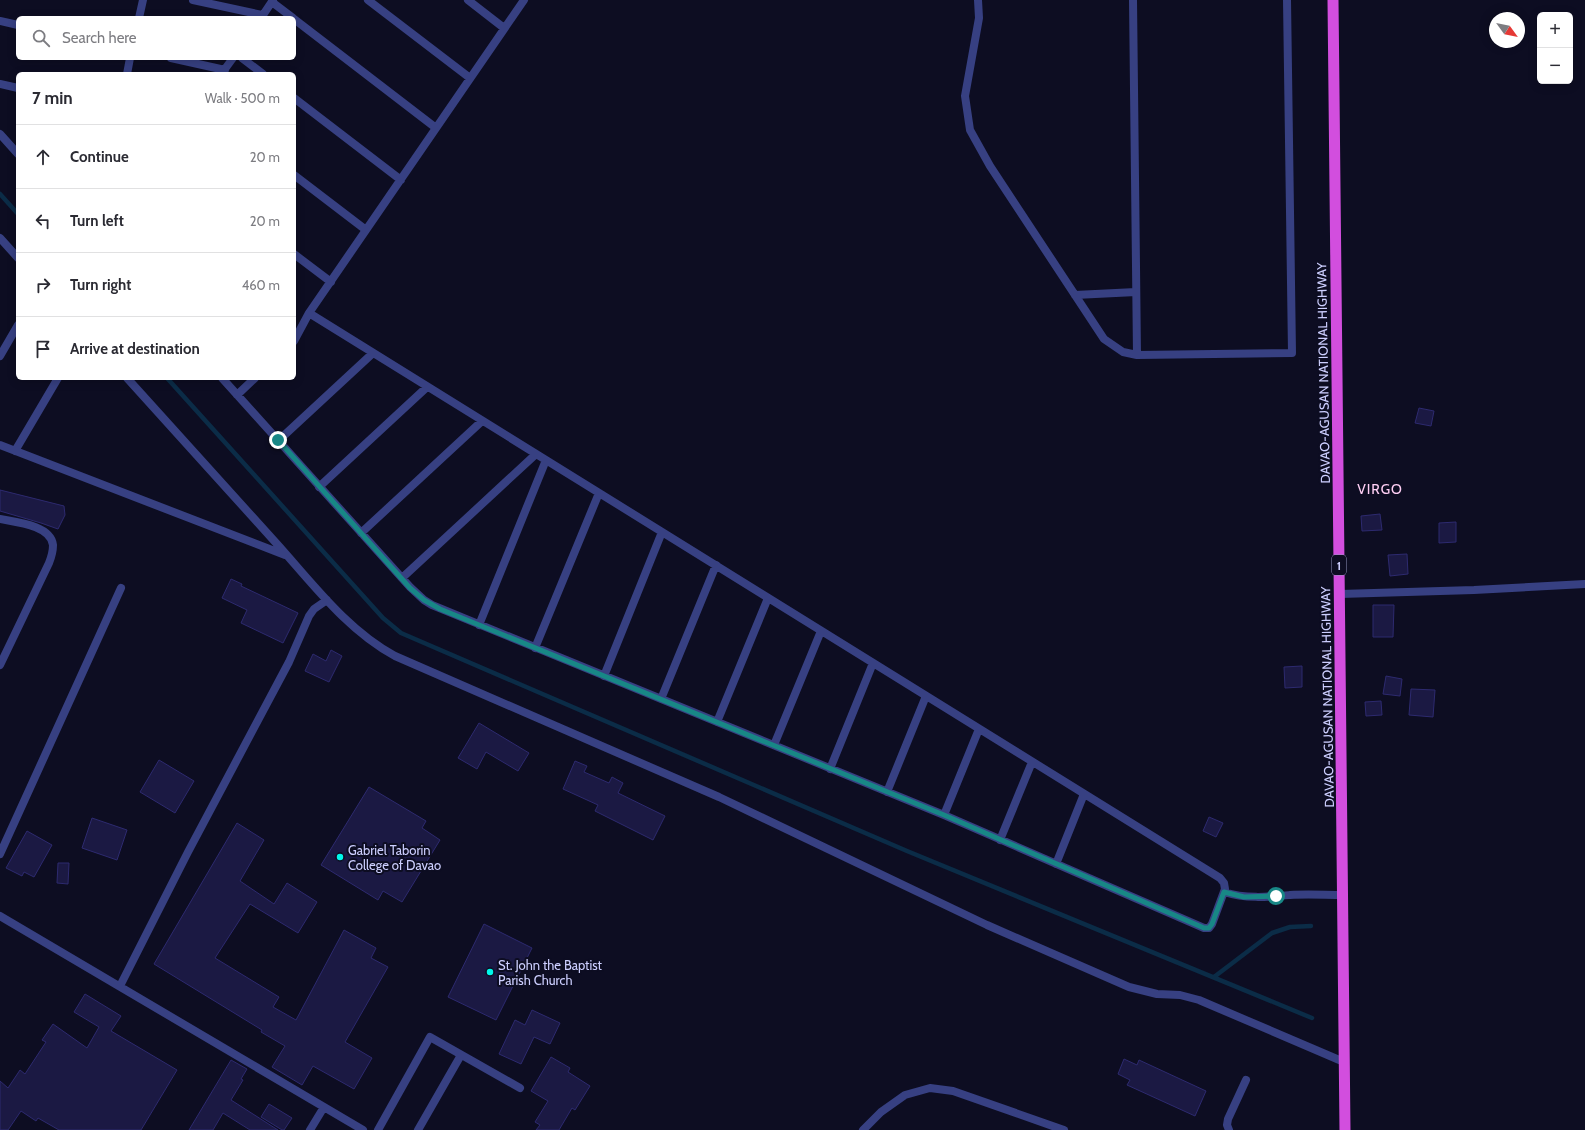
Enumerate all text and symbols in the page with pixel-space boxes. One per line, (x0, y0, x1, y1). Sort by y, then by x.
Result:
north arrow (1489, 12, 1525, 48)
map controls (1537, 12, 1573, 84)
button: + (1537, 12, 1573, 48)
search box (16, 16, 296, 60)
icon: search (30, 27, 52, 49)
text: Search here (62, 29, 137, 47)
button: − (1537, 48, 1573, 84)
text: 7 min (32, 88, 73, 108)
text: Walk · 500 m (205, 90, 280, 106)
icon: ahead (32, 146, 54, 168)
text: Continue (70, 148, 129, 166)
text: 20 m (250, 149, 280, 165)
icon: left (32, 210, 54, 232)
text: Turn left (70, 212, 124, 230)
text: 20 m (250, 213, 280, 229)
street label: DAVAO-AGUSAN NATIONAL HIGHWAY (1313, 262, 1333, 484)
icon: right (32, 274, 54, 296)
text: Turn right (70, 276, 131, 294)
text: 460 m (242, 277, 280, 293)
icon: arrive (32, 338, 54, 360)
text: Arrive at destination (70, 340, 200, 358)
route end (269, 431, 287, 449)
district label: VIRGO (1357, 480, 1403, 498)
road number: 1 (1332, 555, 1346, 575)
street label: DAVAO-AGUSAN NATIONAL HIGHWAY (1317, 586, 1337, 808)
place label: Gabriel Taborin College of Davao (348, 842, 441, 873)
marker: Gabriel Taborin College of Davao (335, 852, 345, 862)
route start (1267, 887, 1285, 905)
place label: St. John the Baptist Parish Church (498, 957, 603, 988)
marker: St. John the Baptist Parish Church (485, 967, 495, 977)

